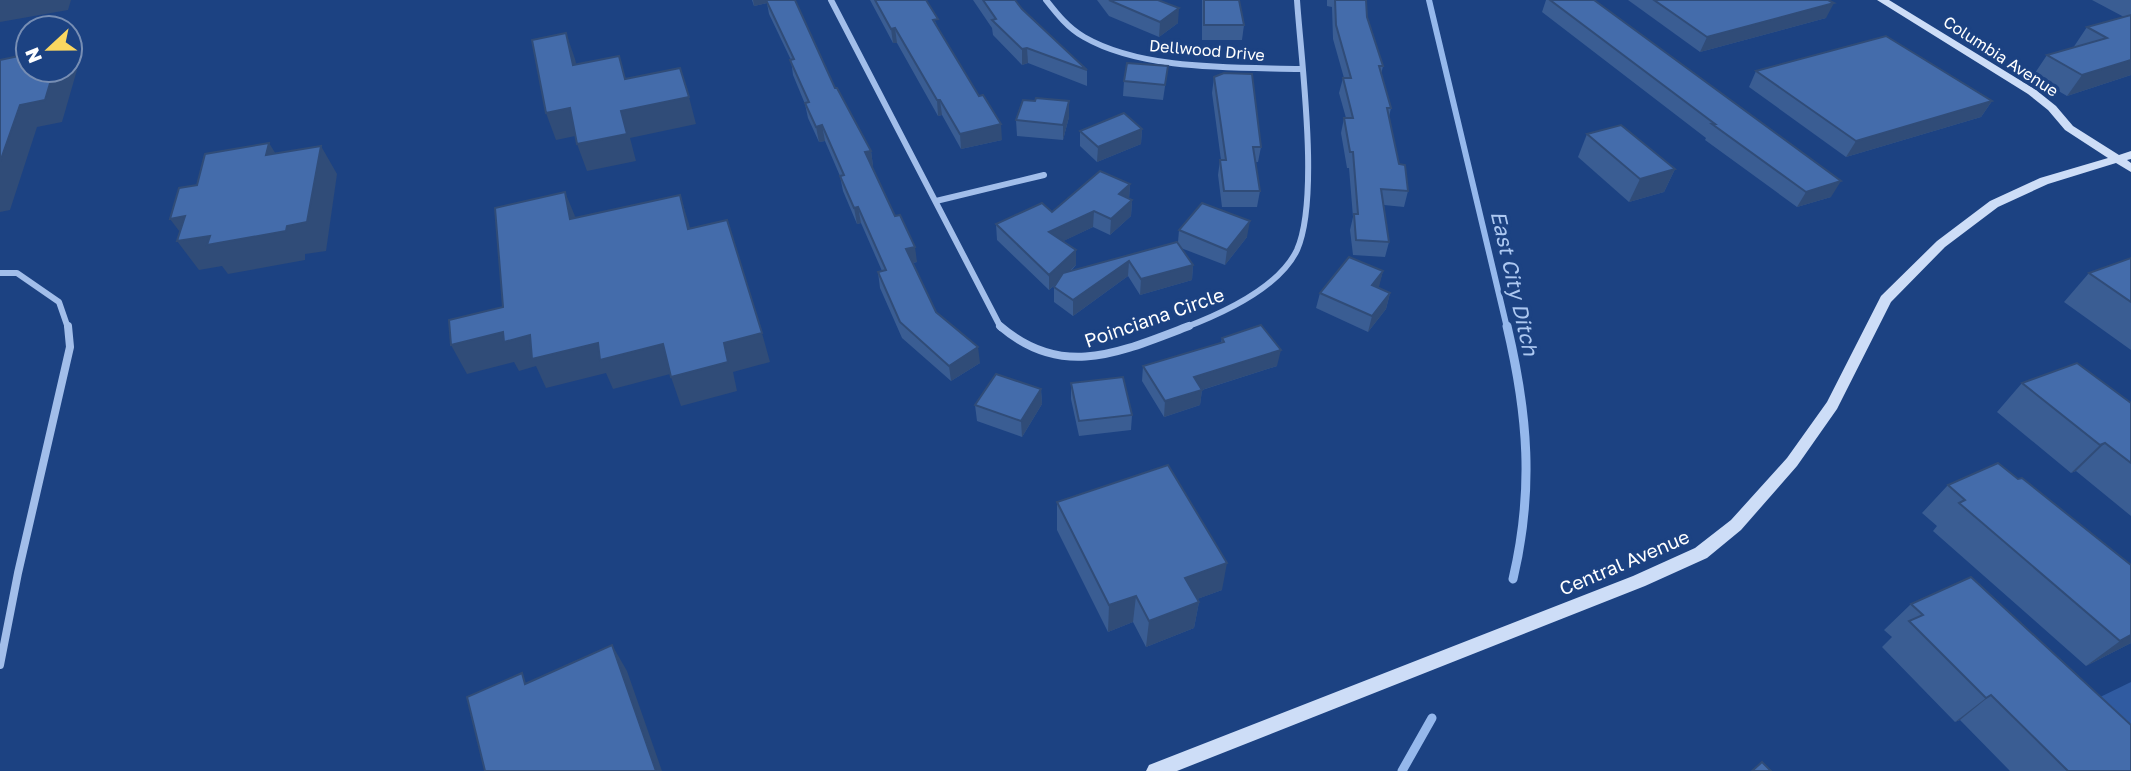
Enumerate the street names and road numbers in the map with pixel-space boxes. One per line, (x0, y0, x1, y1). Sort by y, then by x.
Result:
street label: Columbia Avenue (1940, 11, 2062, 101)
street label: Dellwood Drive (1148, 35, 1266, 65)
street label: Poinciana Circle (1081, 282, 1227, 352)
street label: Central Avenue (1556, 524, 1692, 600)

